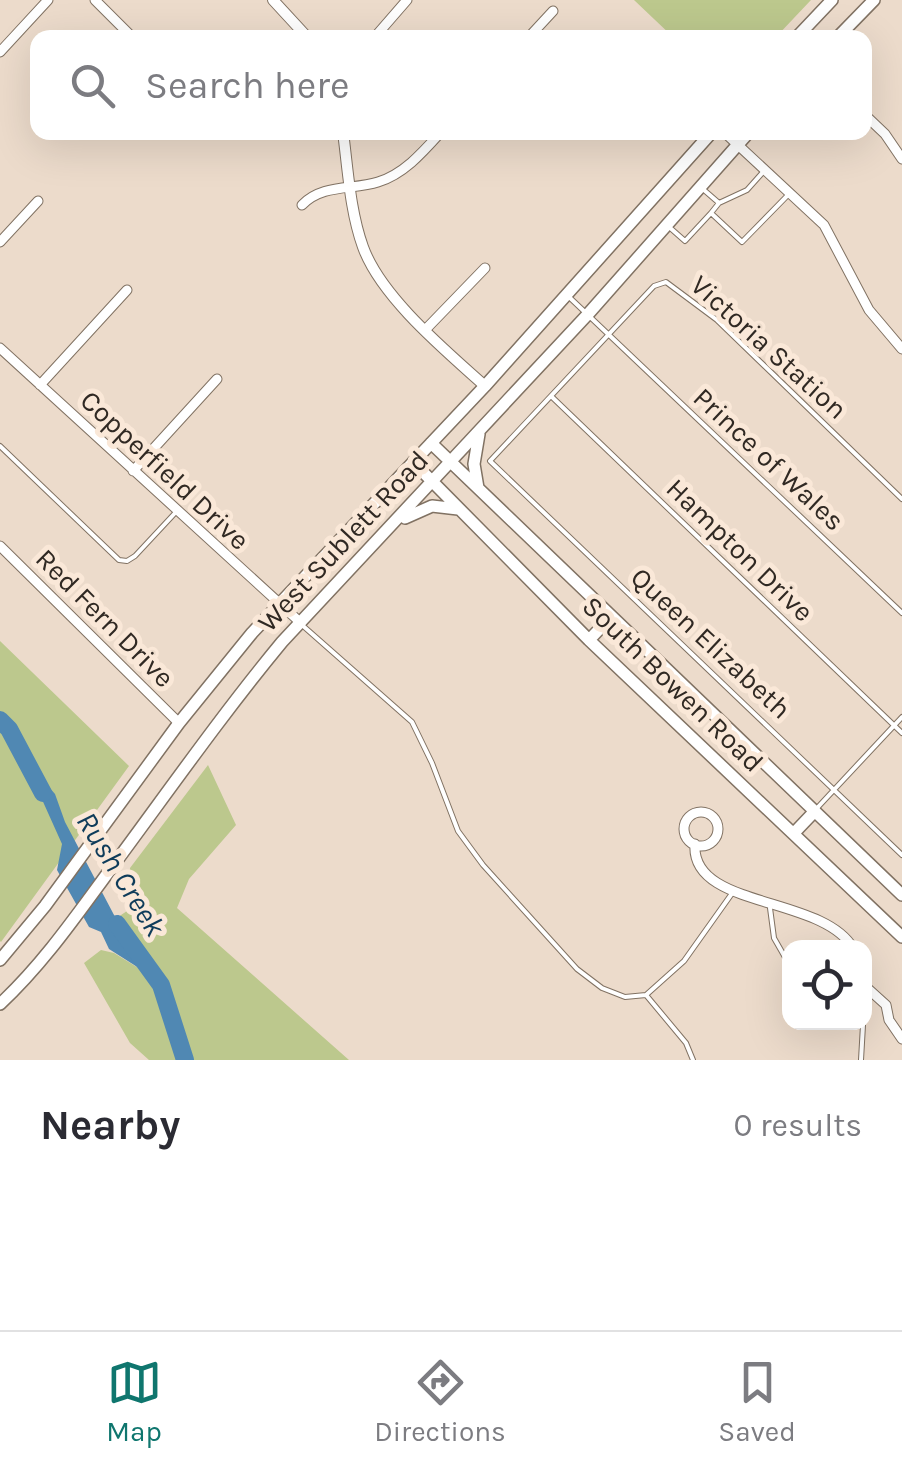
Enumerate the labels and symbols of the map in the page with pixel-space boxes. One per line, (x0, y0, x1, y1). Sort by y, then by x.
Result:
street label: Victoria Station (684, 268, 854, 426)
street label: Prince of Wales (687, 381, 851, 537)
street label: Copperfield Drive (74, 383, 256, 557)
street label: West Sublett Road (251, 444, 435, 638)
street label: Hampton Drive (660, 472, 820, 628)
street label: Red Fern Drive (29, 542, 181, 694)
street label: Queen Elizabeth (624, 561, 798, 725)
street label: South Bowen Road (576, 589, 770, 779)
water label: Rush Creek (69, 805, 174, 943)

